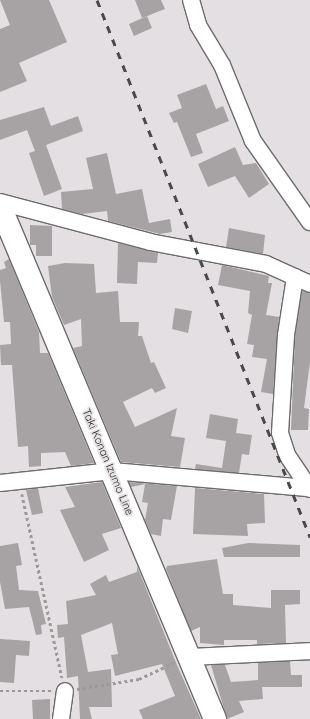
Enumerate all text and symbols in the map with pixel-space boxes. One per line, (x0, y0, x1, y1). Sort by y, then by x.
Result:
street label: Taki Konan Izumo Line (80, 407, 136, 517)

